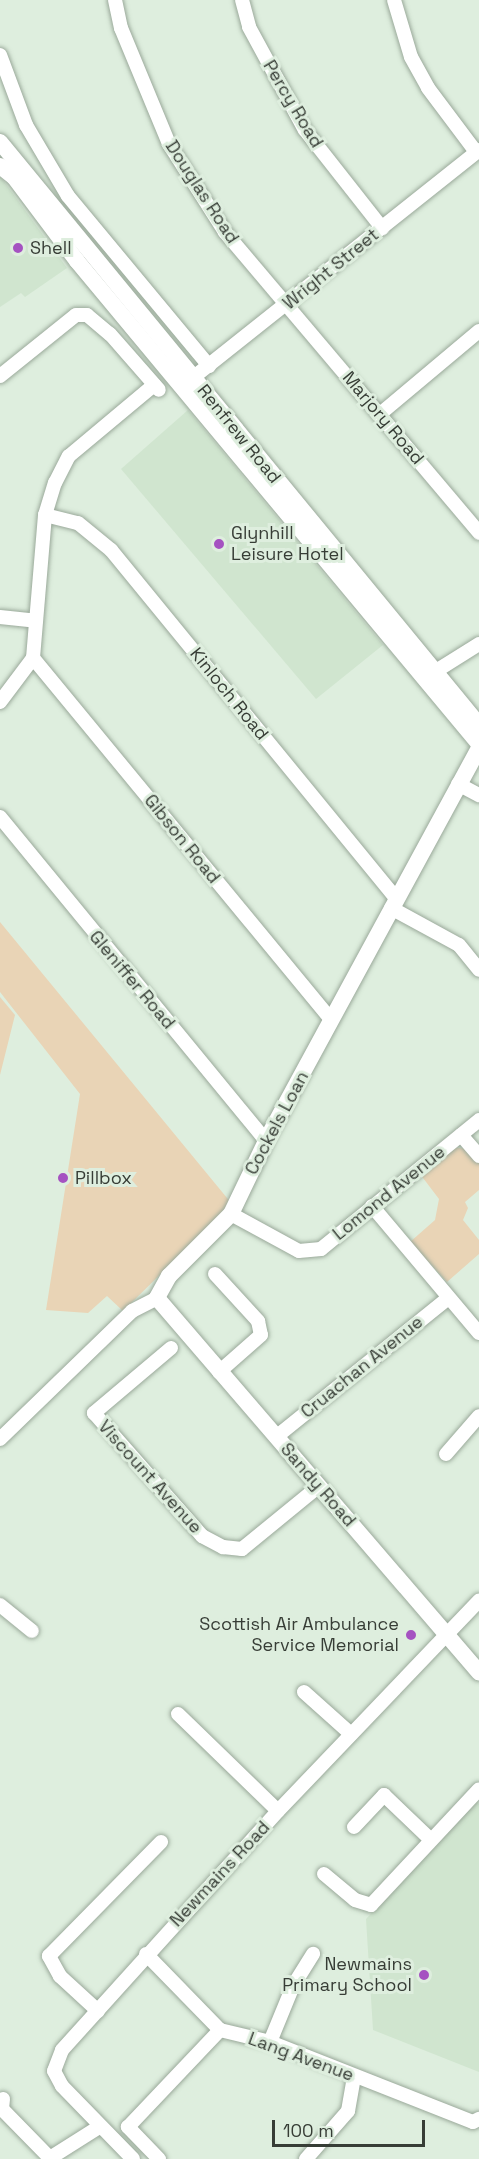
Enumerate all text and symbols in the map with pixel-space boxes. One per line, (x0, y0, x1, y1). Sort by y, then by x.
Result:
street label: Percy Road (258, 56, 328, 152)
street label: Douglas Road (161, 136, 243, 248)
street label: Wright Street (279, 224, 383, 314)
place label: Shell (30, 237, 72, 259)
marker: Shell (11, 241, 25, 255)
street label: Marjory Road (338, 367, 428, 469)
street label: Renfrew Road (193, 380, 285, 488)
place label: Glynhill Leisure Hotel (231, 523, 344, 566)
marker: Glynhill Leisure Hotel (212, 537, 226, 551)
street label: Kinloch Road (185, 643, 273, 745)
street label: Gibson Road (140, 790, 224, 888)
street label: Gleniffer Road (85, 926, 179, 1034)
street label: Cockels Loan (241, 1068, 313, 1178)
street label: Lomond Avenue (328, 1141, 450, 1245)
place label: Pillbox (75, 1167, 132, 1189)
marker: Pillbox (56, 1171, 70, 1185)
street label: Cruachan Avenue (297, 1311, 427, 1423)
street label: Viscount Avenue (93, 1416, 207, 1538)
street label: Sandy Road (276, 1439, 360, 1531)
place label: Scottish Air Ambulance Service Memorial (199, 1614, 399, 1656)
marker: Scottish Air Ambulance Service Memorial (404, 1628, 418, 1642)
street label: Newmains Road (166, 1817, 274, 1931)
place label: Newmains Primary School (282, 1954, 412, 1996)
marker: Newmains Primary School (417, 1968, 431, 1982)
street label: Lang Avenue (245, 2028, 357, 2086)
scale bar (275, 2108, 428, 2146)
text: 100 m (283, 2119, 334, 2142)

